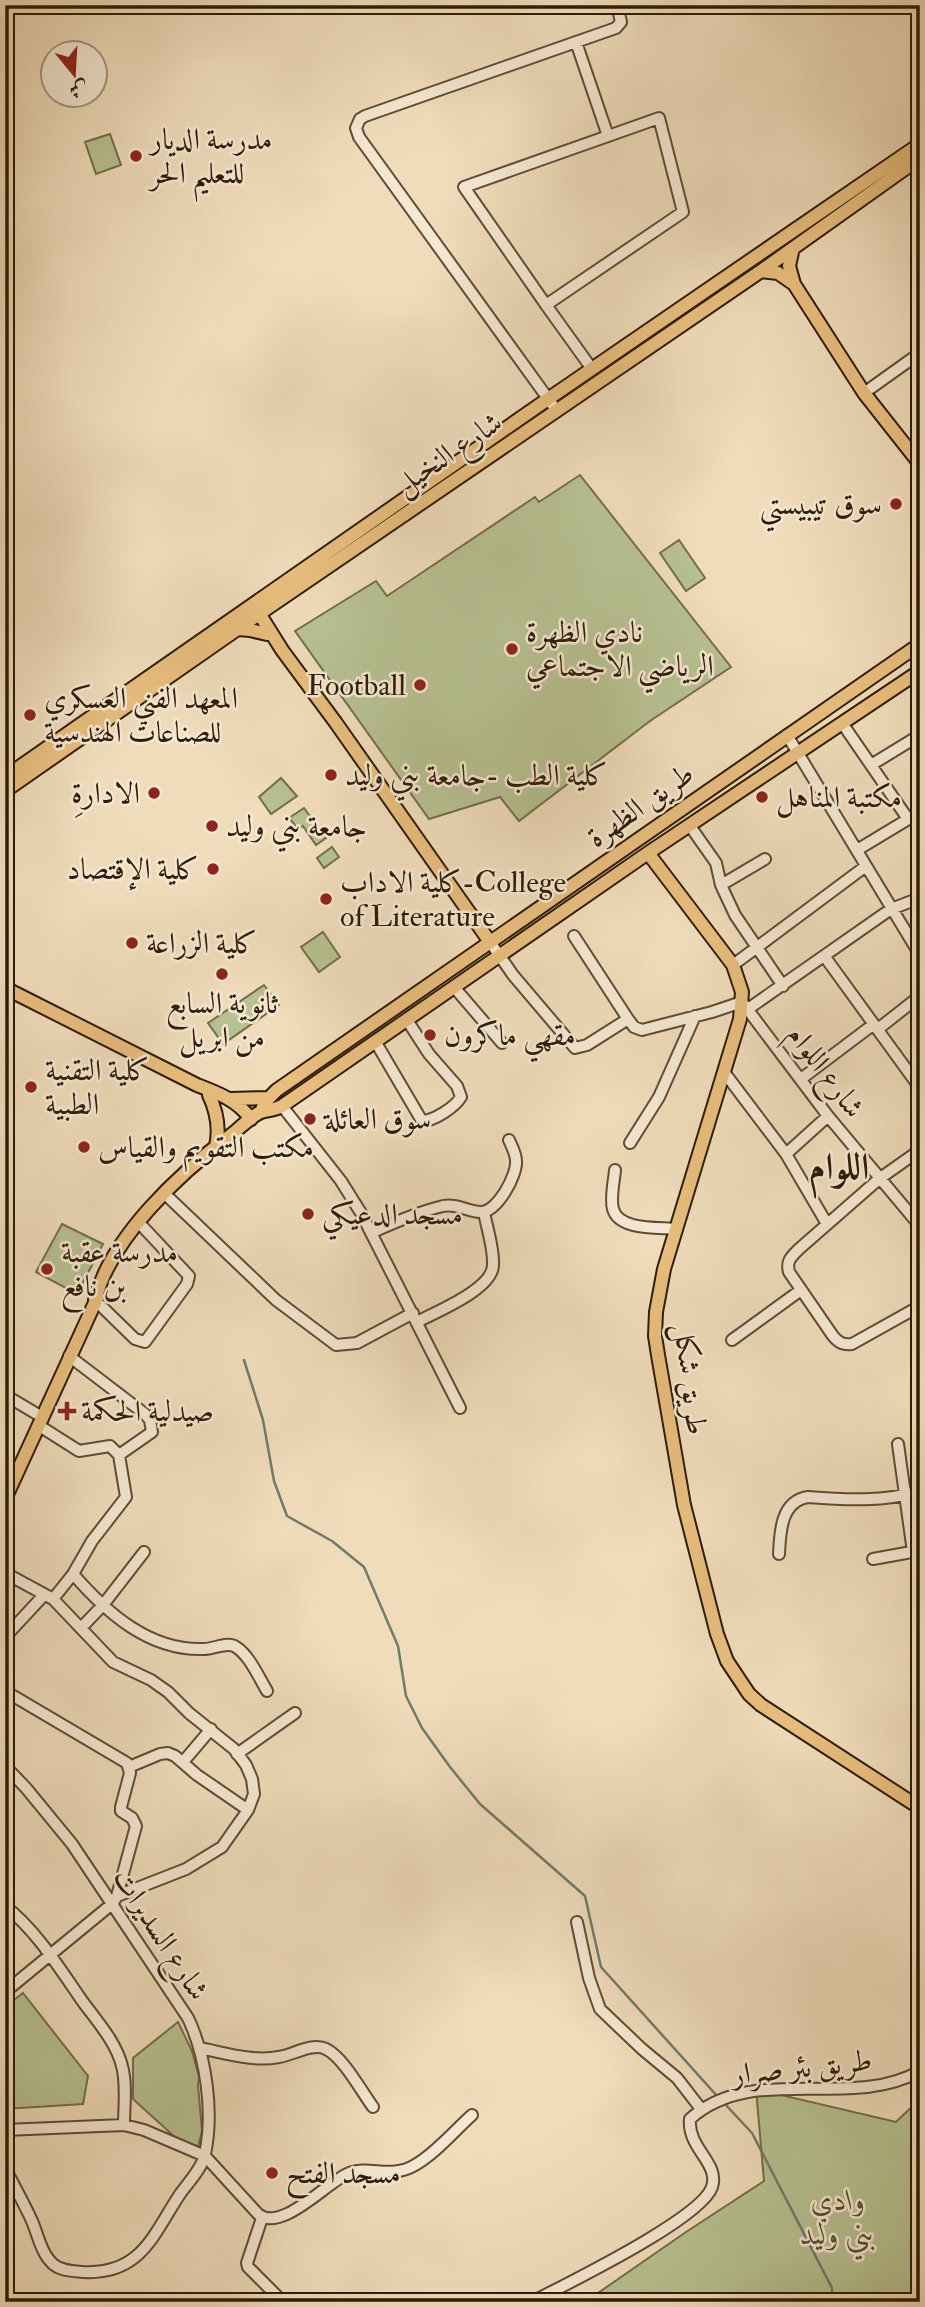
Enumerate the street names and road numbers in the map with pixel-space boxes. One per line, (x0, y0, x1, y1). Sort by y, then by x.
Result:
street label: شارع النخيل (387, 404, 513, 508)
street label: طريق الظهرة (579, 755, 701, 856)
street label: شارع اللوام (773, 1017, 873, 1130)
street label: طريق شكل (663, 1321, 716, 1437)
street label: شارع السديرات (99, 1861, 217, 2010)
street label: طريق بئر صرار (727, 2042, 874, 2095)

